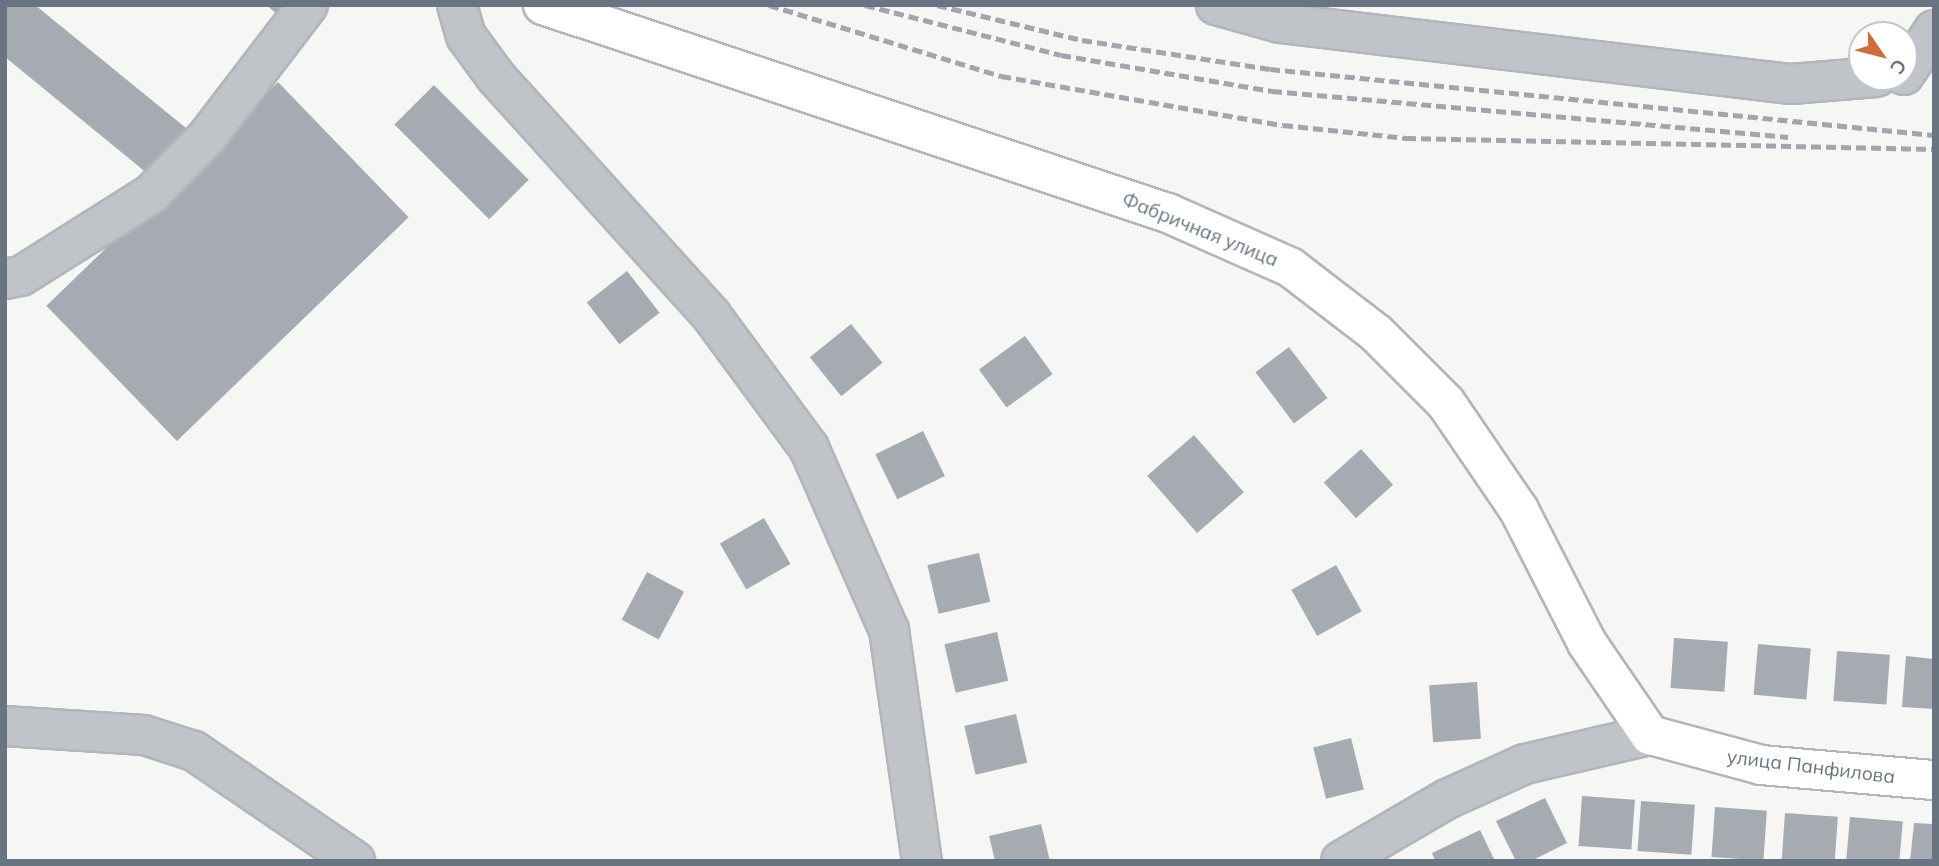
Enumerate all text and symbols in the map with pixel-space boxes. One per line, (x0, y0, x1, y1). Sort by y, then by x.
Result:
north arrow (1848, 21, 1918, 91)
text: С (1885, 55, 1912, 79)
street label: Фабричная улица (1119, 188, 1281, 272)
street label: улица Панфилова (1726, 745, 1896, 789)

